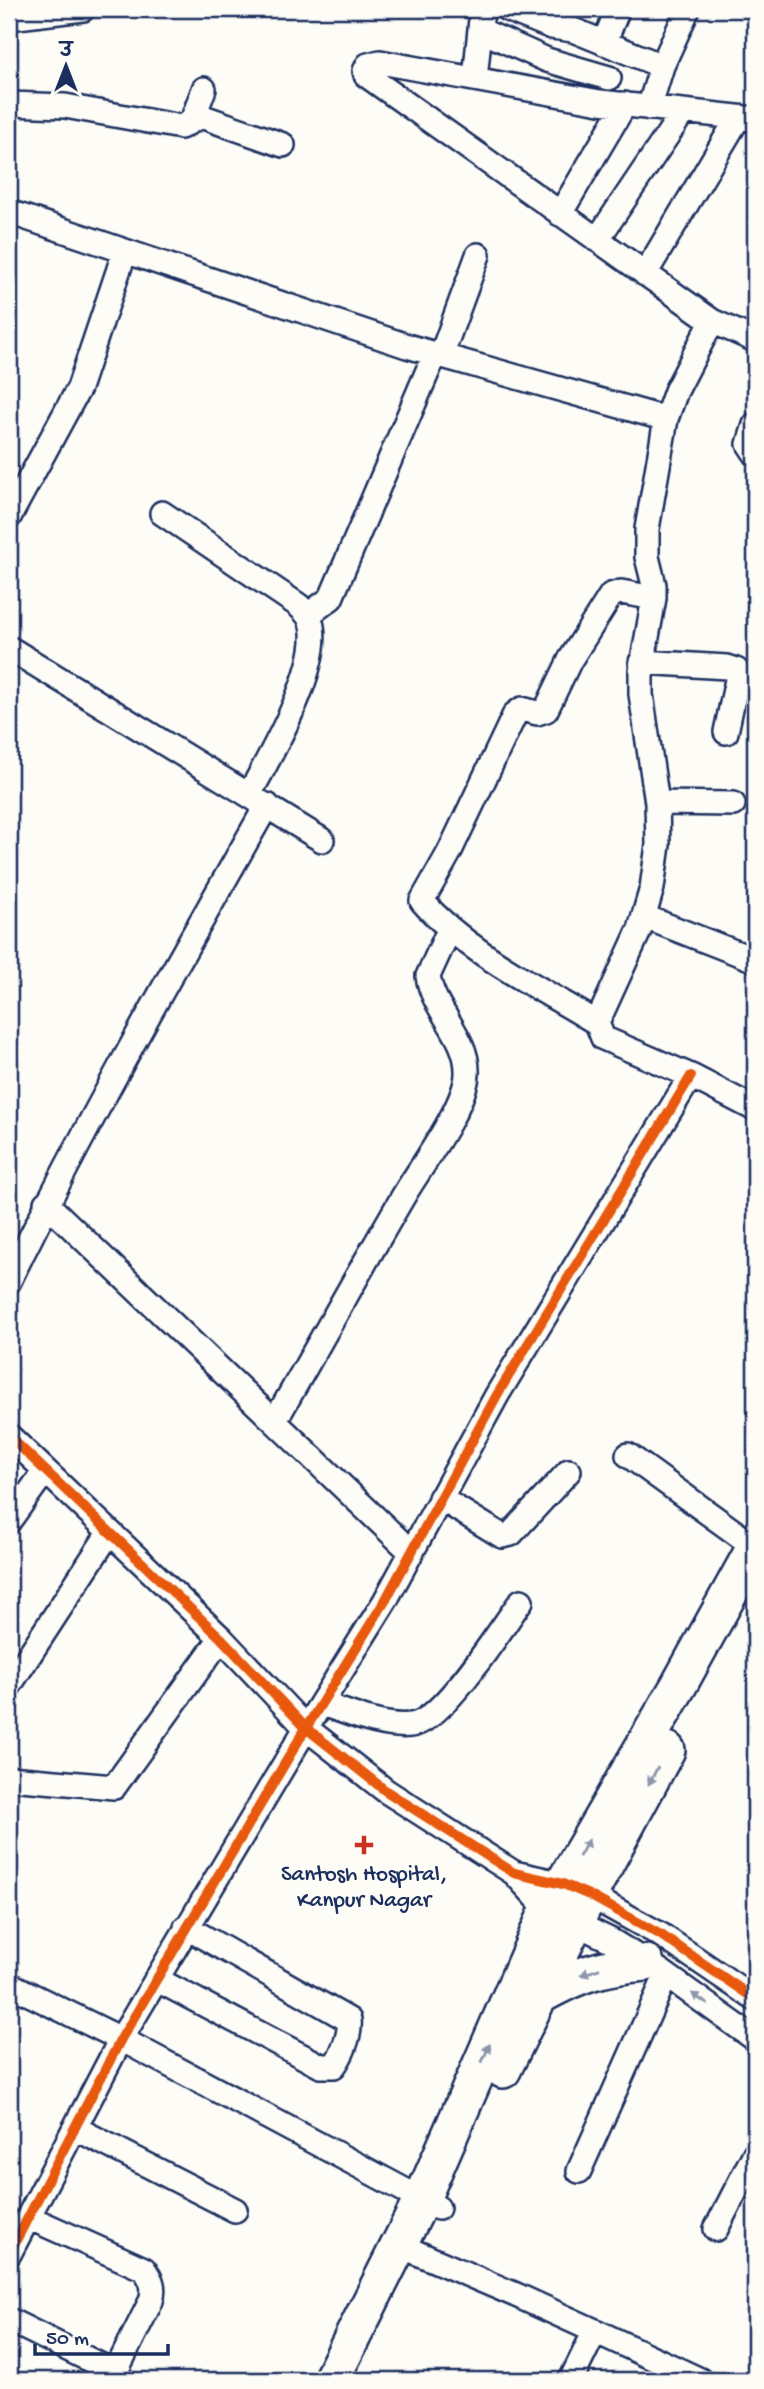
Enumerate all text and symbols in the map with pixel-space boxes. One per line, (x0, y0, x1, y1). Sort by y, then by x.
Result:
north arrow (32, 32, 102, 102)
text: उ (58, 41, 75, 64)
one-way arrow (648, 1766, 659, 1786)
marker: Santosh Hospital, Kanpur Nagar (354, 1835, 374, 1855)
one-way arrow (578, 1838, 590, 1857)
place label: Santosh Hospital, Kanpur Nagar (281, 1862, 447, 1915)
one-way arrow (579, 1967, 600, 1978)
one-way arrow (691, 1992, 709, 2006)
one-way arrow (481, 2042, 492, 2063)
scale bar (35, 2312, 168, 2356)
text: 50 m (46, 2328, 89, 2353)

